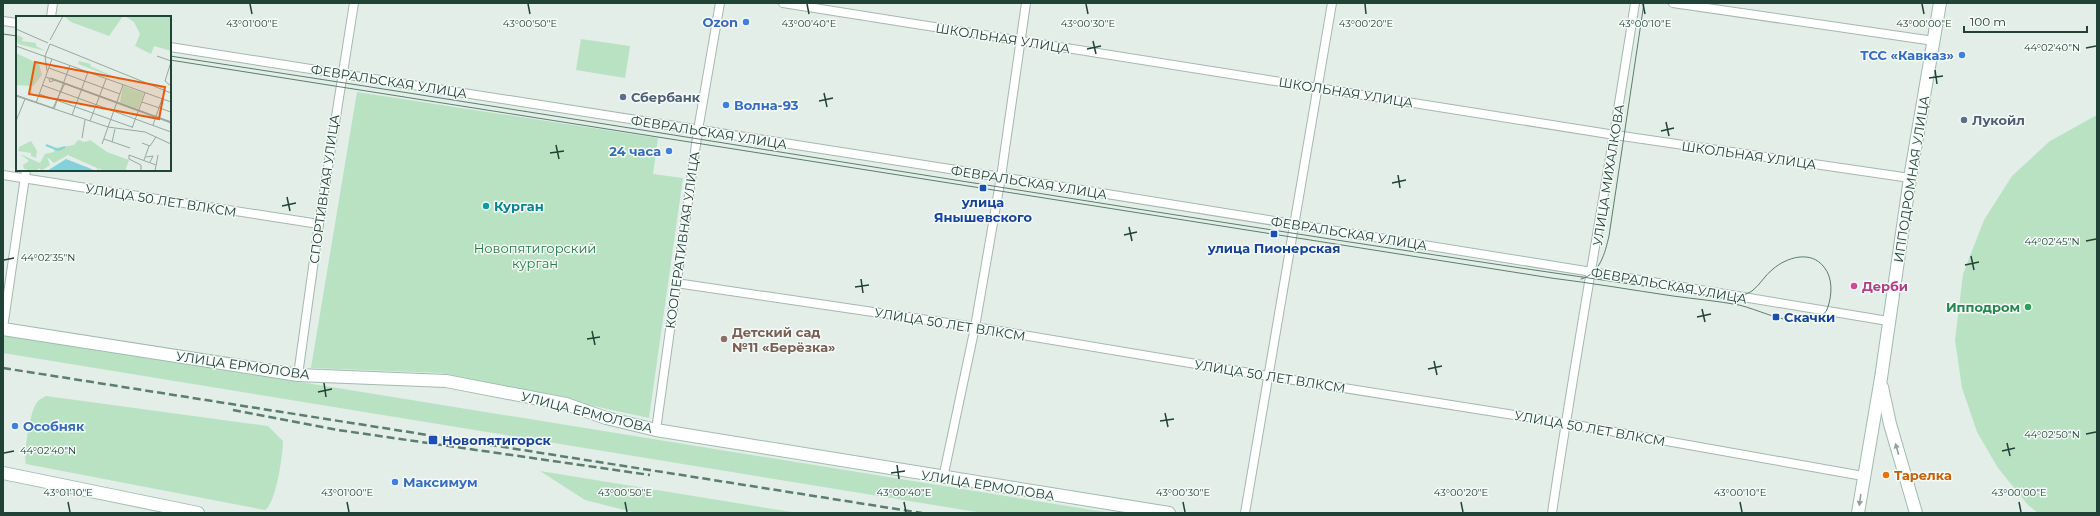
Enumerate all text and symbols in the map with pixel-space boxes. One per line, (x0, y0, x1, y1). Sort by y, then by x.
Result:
scale bar (1964, 8, 2087, 34)
place label: Ozon (703, 14, 738, 30)
text: 100 m (1970, 14, 2006, 29)
inset map (16, 16, 171, 171)
text: 43°01'00"E (226, 17, 278, 30)
text: 43°00'50"E (503, 17, 557, 30)
marker: Ozon (741, 17, 751, 27)
text: 43°00'40"E (782, 17, 837, 30)
text: 43°00'30"E (1061, 17, 1116, 30)
text: 43°00'20"E (1339, 17, 1394, 30)
text: 43°00'10"E (1619, 17, 1672, 30)
text: 43°00'00"E (1896, 17, 1952, 30)
street label: ШКОЛЬНАЯ УЛИЦА (935, 19, 1072, 57)
text: 44°02'40"N (2024, 41, 2080, 54)
place label: ТСС «Кавказ» (1860, 47, 1954, 63)
marker: ТСС «Кавказ» (1957, 50, 1967, 60)
street label: ФЕВРАЛЬСКАЯ УЛИЦА (310, 61, 469, 101)
street label: ШКОЛЬНАЯ УЛИЦА (1278, 73, 1415, 111)
place label: Сбербанк (631, 89, 701, 105)
marker: Сбербанк (618, 92, 628, 102)
street label: ИППОДРОМНАЯ УЛИЦА (1890, 94, 1932, 264)
place label: Волна-93 (734, 97, 799, 113)
marker: Волна-93 (721, 100, 731, 110)
street label: УЛИЦА МИХАЛКОВА (1589, 103, 1627, 247)
street label: ФЕВРАЛЬСКАЯ УЛИЦА (630, 112, 789, 152)
place label: Лукойл (1972, 112, 2025, 128)
street label: СПОРТИВНАЯ УЛИЦА (306, 113, 342, 265)
marker: Лукойл (1959, 115, 1969, 125)
street label: ШКОЛЬНАЯ УЛИЦА (1681, 138, 1818, 172)
place label: 24 часа (609, 143, 661, 159)
marker: 24 часа (664, 146, 674, 156)
street label: КООПЕРАТИВНАЯ УЛИЦА (662, 150, 702, 330)
street label: ФЕВРАЛЬСКАЯ УЛИЦА (950, 162, 1109, 202)
street label: УЛИЦА 50 ЛЕТ ВЛКСМ (84, 180, 238, 220)
marker: улица Янышевского (978, 183, 988, 193)
place label: улица Янышевского (934, 194, 1033, 225)
place label: Курган (494, 198, 544, 214)
marker: Курган (481, 201, 491, 211)
street label: ФЕВРАЛЬСКАЯ УЛИЦА (1270, 213, 1429, 253)
marker: улица Пионерская (1269, 229, 1279, 239)
text: 44°02'45"N (2024, 235, 2080, 248)
park label: Новопятигорский курган (474, 240, 596, 271)
place label: улица Пионерская (1207, 240, 1340, 256)
text: 44°02'35"N (21, 251, 75, 264)
street label: ФЕВРАЛЬСКАЯ УЛИЦА (1590, 263, 1749, 307)
place label: Дерби (1862, 278, 1908, 294)
marker: Дерби (1849, 281, 1859, 291)
place label: Ипподpом (1946, 299, 2020, 315)
marker: Ипподpом (2023, 302, 2033, 312)
street label: УЛИЦА 50 ЛЕТ ВЛКСМ (873, 304, 1027, 344)
place label: Скачки (1784, 309, 1835, 325)
marker: Скачки (1771, 312, 1781, 322)
place label: Детский сад №11 «Берёзка» (732, 324, 835, 355)
marker: Детский сад №11 «Берёзка» (719, 334, 729, 344)
street label: УЛИЦА ЕРМОЛОВА (175, 348, 311, 382)
street label: УЛИЦА 50 ЛЕТ ВЛКСМ (1193, 356, 1347, 396)
street label: УЛИЦА ЕРМОЛОВА (520, 388, 655, 436)
street label: УЛИЦА 50 ЛЕТ ВЛКСМ (1513, 407, 1667, 449)
place label: Особняк (23, 418, 85, 434)
marker: Особняк (10, 421, 20, 431)
text: 44°02'50"N (2024, 428, 2080, 441)
place label: Новопятигорск (442, 432, 552, 448)
marker: Новопятигорск (427, 434, 439, 446)
one-way arrow (1894, 442, 1900, 454)
text: 44°02'40"N (20, 444, 76, 457)
street label: УЛИЦА ЕРМОЛОВА (920, 467, 1056, 504)
place label: Тарелка (1894, 467, 1952, 483)
marker: Тарелка (1881, 470, 1891, 480)
place label: Максимум (403, 474, 478, 490)
marker: Максимум (390, 477, 400, 487)
text: 43°01'10"E (43, 486, 93, 499)
text: 43°01'00"E (321, 486, 373, 499)
text: 43°00'50"E (598, 486, 652, 499)
text: 43°00'40"E (877, 486, 932, 499)
text: 43°00'30"E (1156, 486, 1211, 499)
text: 43°00'20"E (1434, 486, 1489, 499)
text: 43°00'10"E (1714, 486, 1767, 499)
text: 43°00'00"E (1991, 486, 2047, 499)
one-way arrow (1857, 493, 1863, 506)

